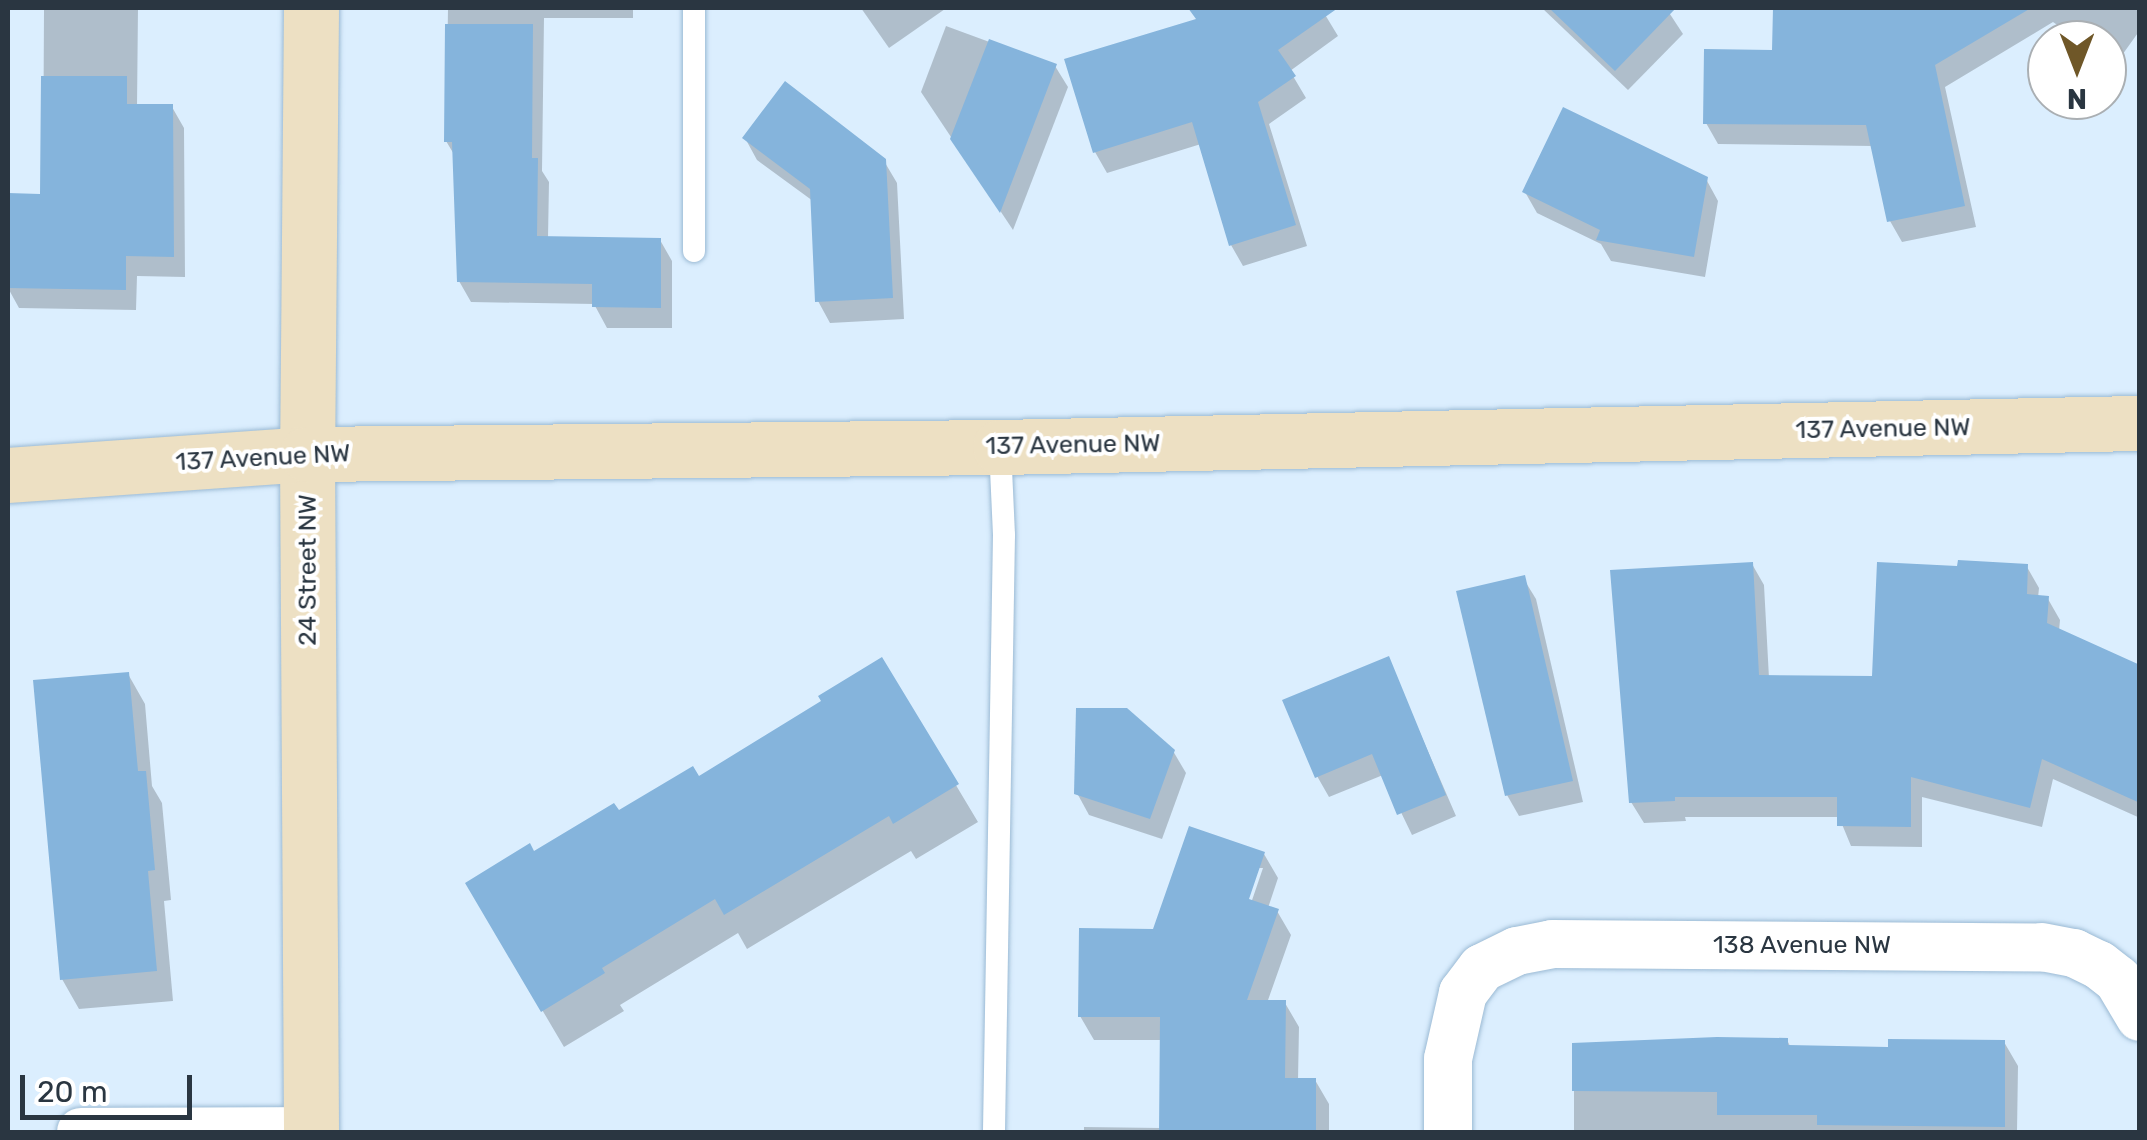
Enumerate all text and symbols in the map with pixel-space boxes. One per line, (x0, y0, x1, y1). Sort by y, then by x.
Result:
north arrow (2027, 20, 2127, 120)
text: N (2067, 82, 2087, 115)
street label: 137 Avenue NW (1795, 412, 1971, 446)
street label: 137 Avenue NW (985, 428, 1161, 462)
street label: 137 Avenue NW (174, 438, 352, 478)
street label: 24 Street NW (293, 494, 323, 646)
street label: 138 Avenue NW (1713, 930, 1891, 960)
scale bar (25, 1055, 198, 1117)
text: 20 m (37, 1074, 108, 1110)

